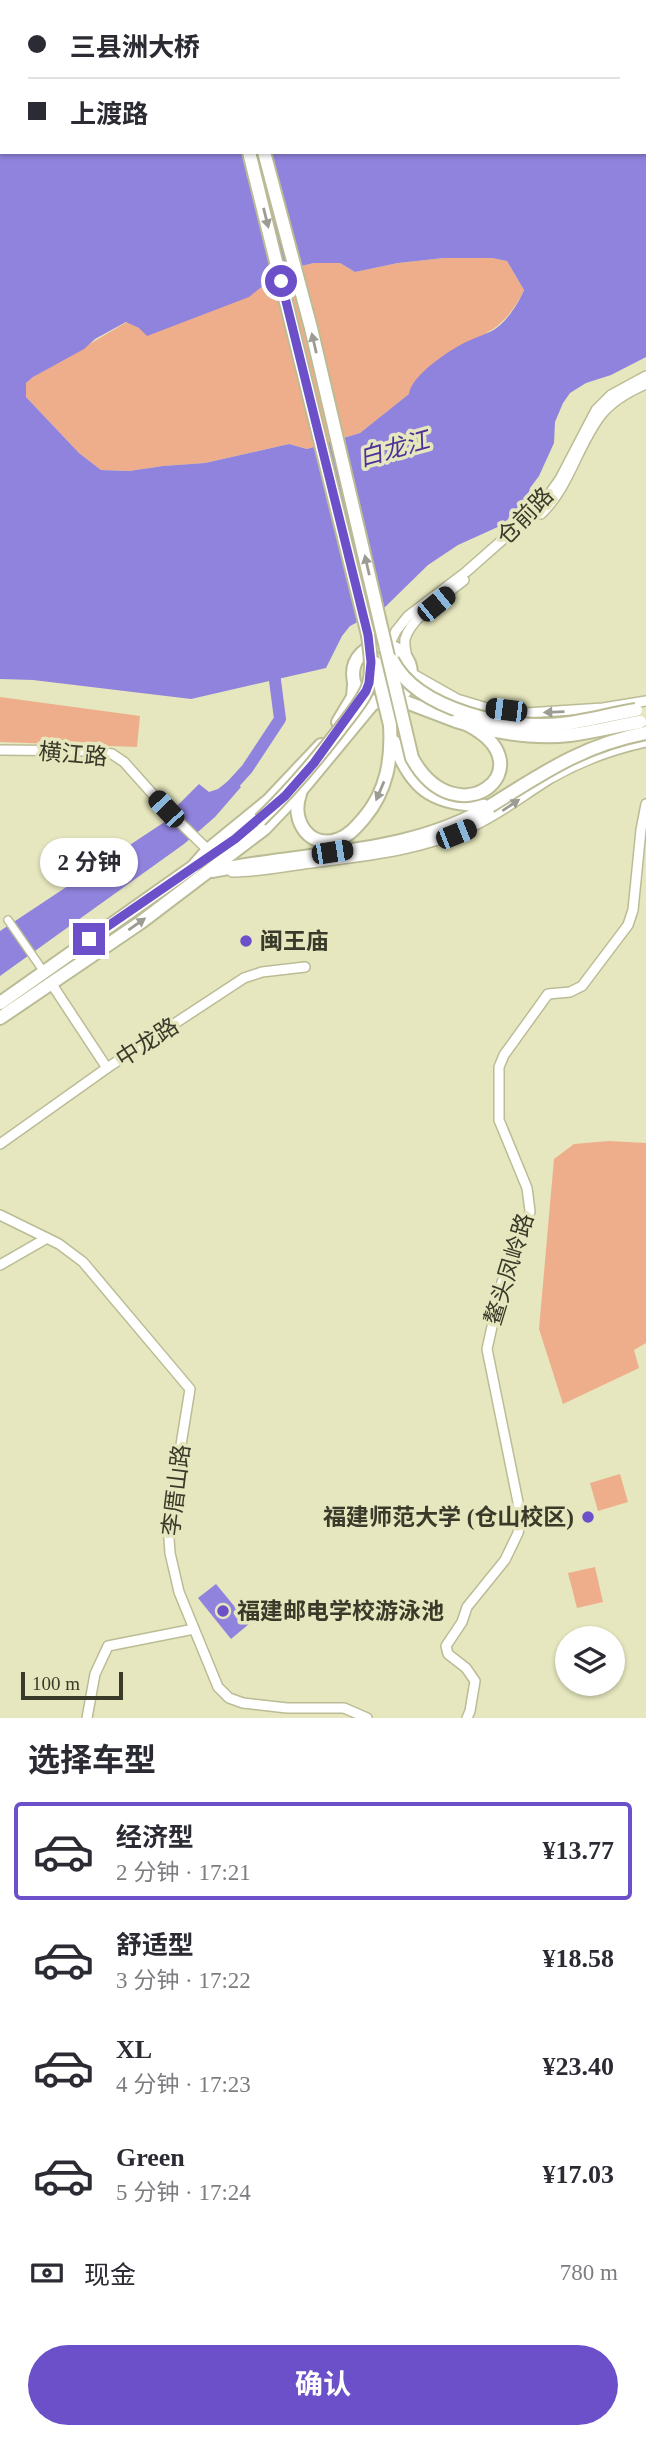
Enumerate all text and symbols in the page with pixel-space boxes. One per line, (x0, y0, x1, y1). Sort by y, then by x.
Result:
text: 三县洲大桥 (70, 33, 200, 62)
text: 上渡路 (70, 100, 148, 129)
one-way arrow (261, 208, 272, 230)
route start (265, 265, 297, 297)
one-way arrow (309, 332, 320, 354)
water label: 白龙江 (356, 426, 435, 471)
street label: 仓前路 (492, 483, 558, 550)
one-way arrow (361, 554, 372, 576)
car (414, 583, 459, 625)
car (484, 697, 529, 723)
one-way arrow (543, 706, 565, 717)
street label: 横江路 (37, 739, 108, 770)
one-way arrow (375, 781, 386, 802)
car (144, 786, 189, 832)
one-way arrow (502, 799, 521, 812)
car (433, 816, 480, 852)
callout: 2 分钟 (40, 838, 138, 886)
car (310, 838, 355, 866)
text: 2 分钟 (57, 850, 121, 875)
one-way arrow (128, 917, 146, 931)
route end (73, 923, 105, 955)
place label: 闽王庙 (260, 929, 329, 954)
marker: 闽王庙 (238, 933, 254, 949)
street label: 中龙路 (112, 1013, 183, 1072)
street label: 鳌头凤岭路 (481, 1211, 538, 1328)
street label: 李厝山路 (158, 1443, 195, 1537)
place label: 福建师范大学 (仓山校区) (323, 1505, 574, 1530)
marker: 福建师范大学 (仓山校区) (580, 1509, 596, 1525)
place label: 福建邮电学校游泳池 (237, 1599, 444, 1624)
marker: 福建邮电学校游泳池 (215, 1603, 231, 1619)
map controls (555, 1626, 625, 1696)
button: layers (555, 1626, 625, 1696)
scale bar (21, 1669, 122, 1701)
text: 100 m (32, 1673, 80, 1694)
text: 选择车型 (28, 1742, 156, 1778)
icon: car (32, 1820, 95, 1883)
text: 经济型 (116, 1823, 194, 1852)
text: ¥13.77 (543, 1836, 614, 1865)
text: 2 分钟 · 17:21 (116, 1860, 251, 1885)
icon: car (32, 1928, 95, 1991)
text: 舒适型 (116, 1931, 194, 1960)
text: ¥18.58 (543, 1944, 614, 1973)
text: 3 分钟 · 17:22 (116, 1968, 251, 1993)
text: XL (116, 2035, 152, 2064)
icon: car (32, 2036, 95, 2099)
text: ¥23.40 (543, 2052, 614, 2081)
text: 4 分钟 · 17:23 (116, 2072, 251, 2097)
text: Green (116, 2143, 185, 2172)
icon: car (32, 2144, 95, 2207)
text: ¥17.03 (543, 2160, 614, 2189)
text: 5 分钟 · 17:24 (116, 2180, 251, 2205)
icon: cash (28, 2254, 66, 2292)
text: 780 m (560, 2260, 618, 2285)
text: 现金 (84, 2261, 136, 2290)
button: 确认 (28, 2345, 618, 2425)

